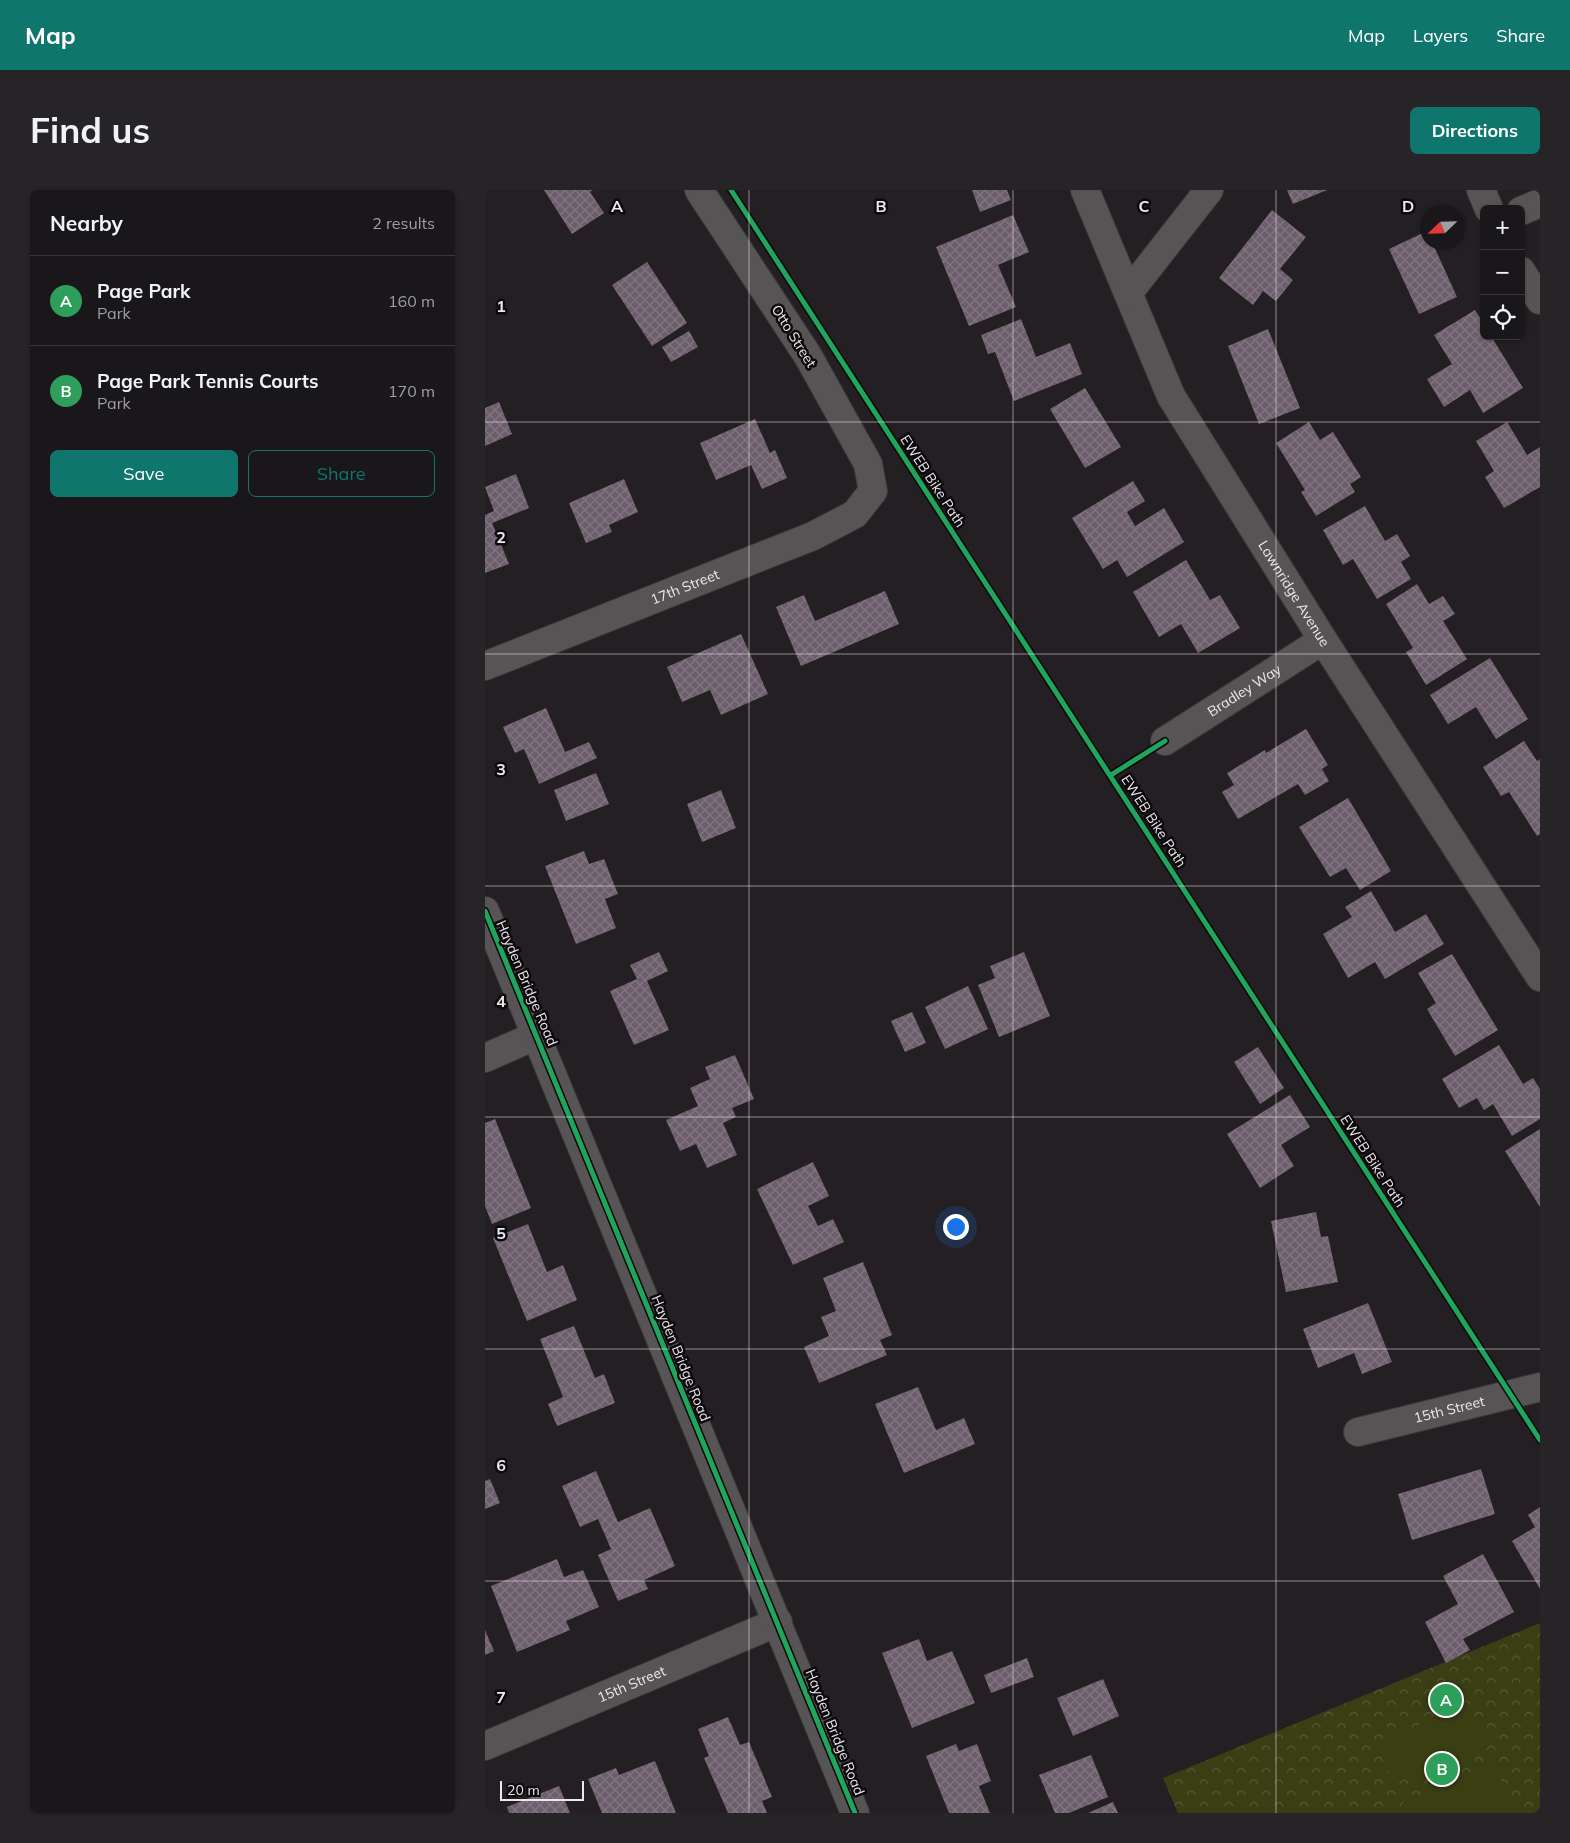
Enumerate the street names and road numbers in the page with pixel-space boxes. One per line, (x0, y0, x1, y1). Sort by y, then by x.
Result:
street label: Otto Street (768, 301, 820, 371)
street label: EWEB Bike Path (896, 431, 970, 531)
street label: Lawnridge Avenue (1254, 537, 1334, 650)
street label: 17th Street (648, 565, 722, 608)
street label: Bradley Way (1204, 660, 1285, 721)
street label: EWEB Bike Path (1117, 771, 1191, 871)
street label: Hayden Bridge Road (492, 918, 562, 1048)
street label: EWEB Bike Path (1336, 1111, 1410, 1211)
street label: Hayden Bridge Road (647, 1292, 715, 1424)
street label: 15th Street (1412, 1392, 1487, 1427)
street label: 15th Street (595, 1662, 668, 1706)
street label: Hayden Bridge Road (801, 1666, 869, 1798)

